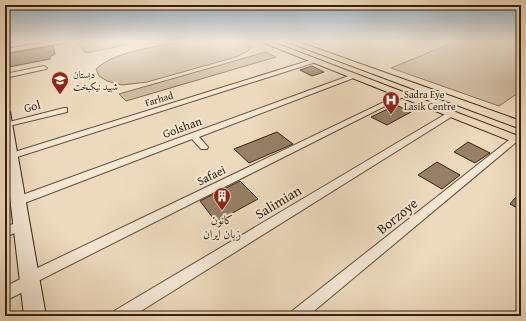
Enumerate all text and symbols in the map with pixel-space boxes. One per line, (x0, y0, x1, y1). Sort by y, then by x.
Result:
place label: دبستان شهید نیکبخت (73, 67, 118, 94)
school or university icon: دبستان شهید نیکبخت (50, 70, 70, 95)
street label: Farhad (143, 87, 176, 110)
place label: Sadra Eye Lasik Centre (404, 87, 456, 114)
hospital icon: Sadra Eye Lasik Centre (381, 90, 401, 115)
street label: Gol (22, 95, 43, 116)
street label: Golshan (160, 112, 204, 142)
street label: Safaei (194, 160, 229, 189)
street label: Salimian (251, 180, 305, 224)
building icon: کانون زبان ایران (212, 186, 232, 211)
street label: Borzoye (372, 193, 422, 239)
place label: کانون زبان ایران (203, 211, 241, 242)

